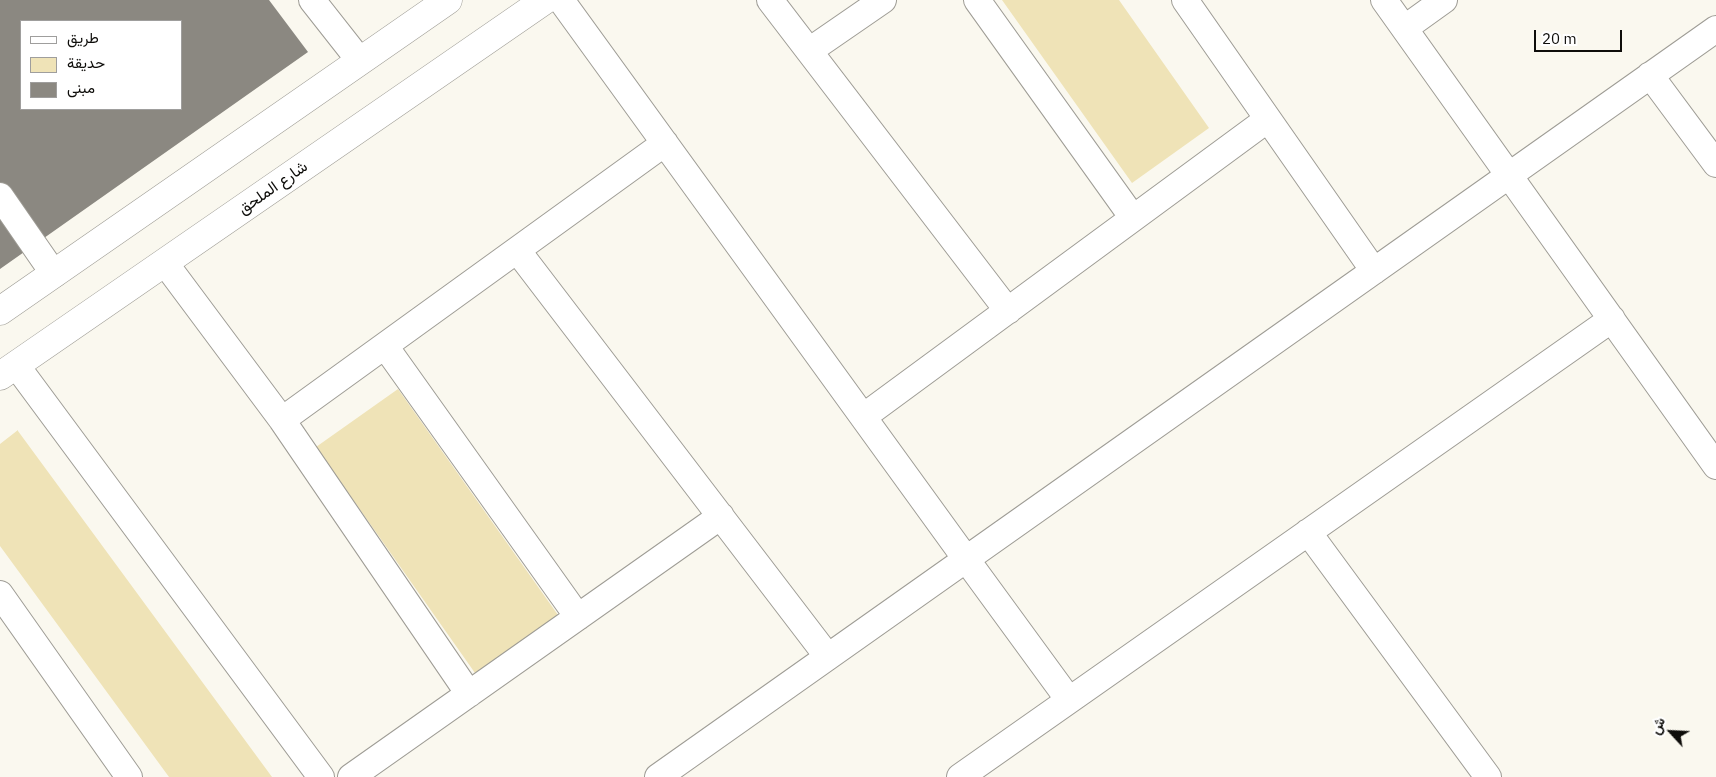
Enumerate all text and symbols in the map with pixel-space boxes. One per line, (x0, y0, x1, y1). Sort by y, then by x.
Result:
legend (20, 20, 182, 110)
scale bar (1536, 20, 1624, 52)
text: طريق (67, 28, 99, 47)
text: 20 m (1542, 29, 1577, 48)
text: حديقة (67, 53, 105, 72)
text: مبنى (67, 78, 95, 97)
street label: شارع الملحق (235, 157, 311, 219)
north arrow (1646, 707, 1696, 757)
text: ش (1646, 714, 1669, 737)

